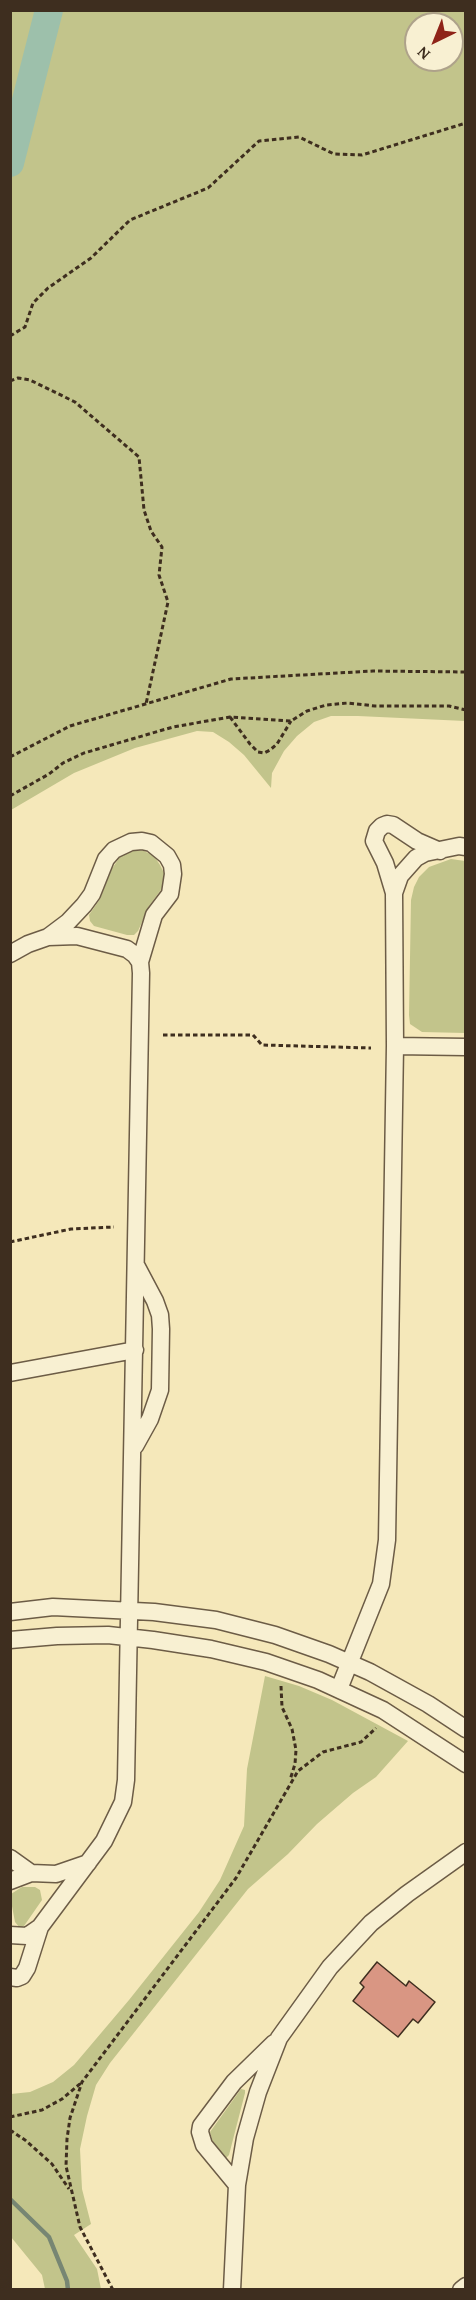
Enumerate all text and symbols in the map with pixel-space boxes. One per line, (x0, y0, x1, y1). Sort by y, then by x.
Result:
north arrow (404, 12, 464, 72)
text: N (411, 41, 435, 66)

